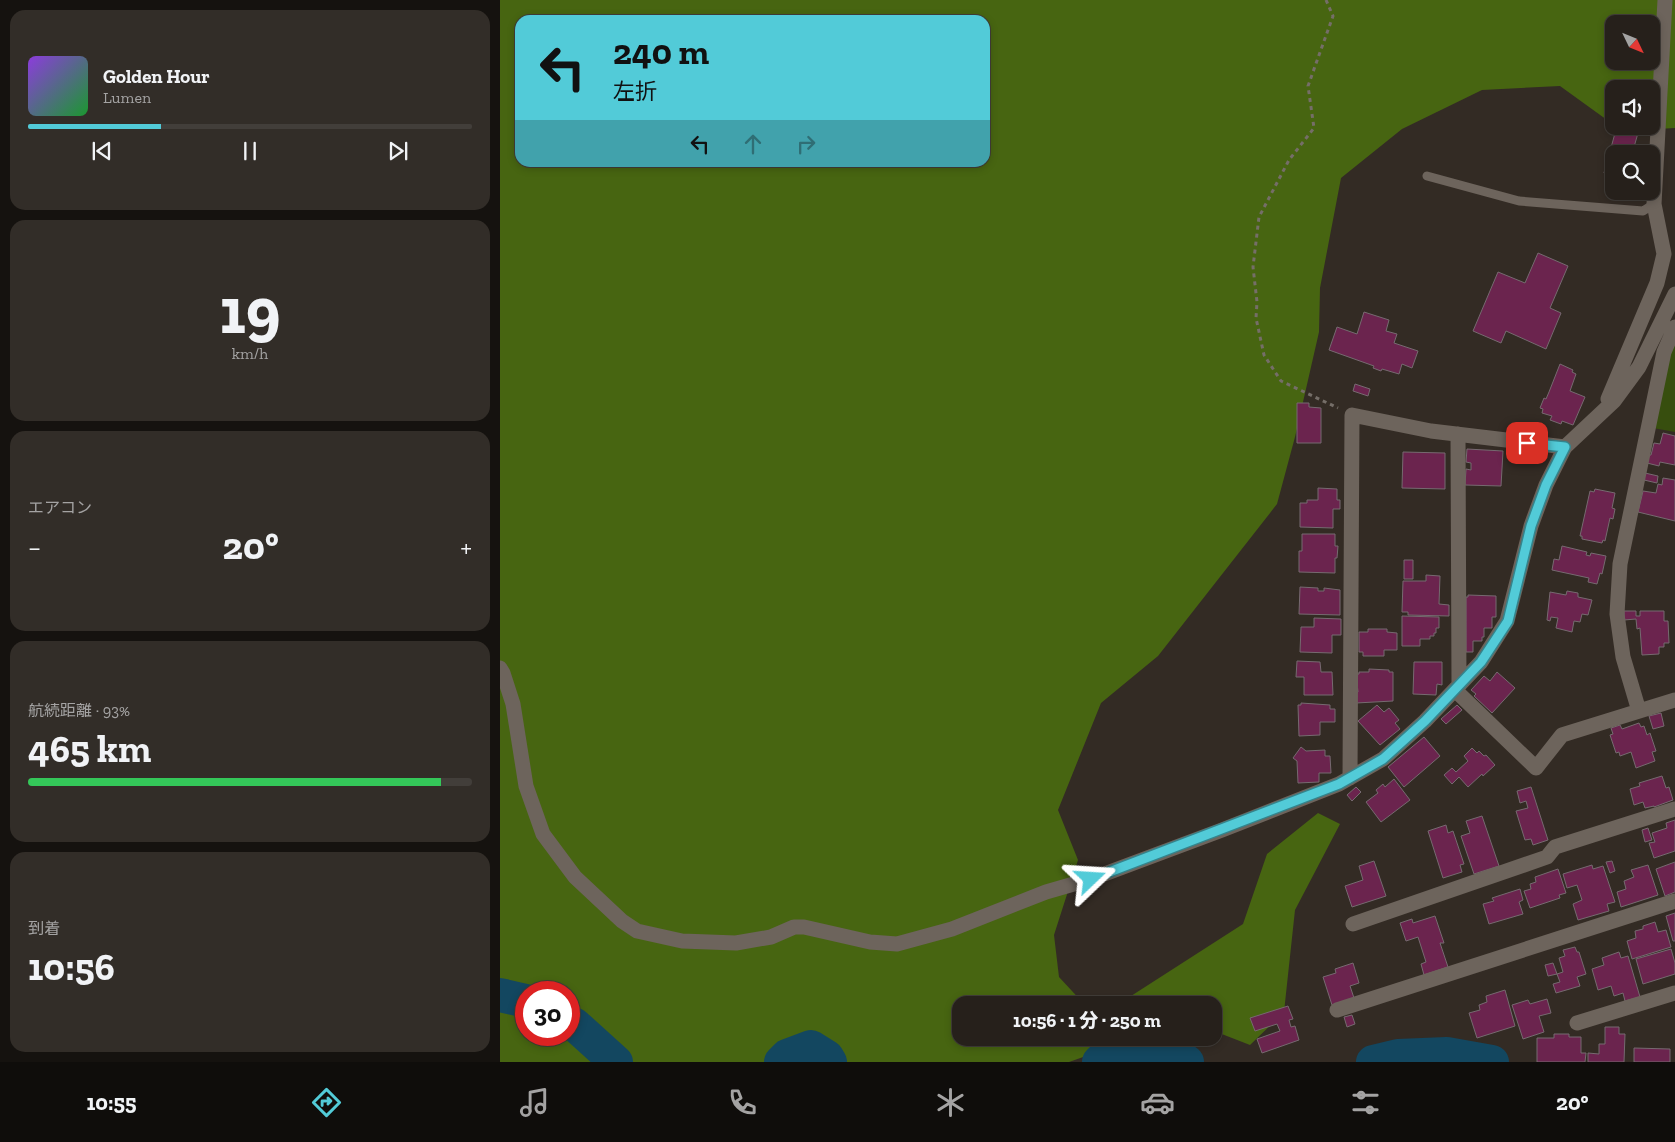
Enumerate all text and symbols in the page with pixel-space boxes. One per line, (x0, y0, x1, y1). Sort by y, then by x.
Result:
north arrow (1605, 15, 1660, 70)
map controls (1605, 15, 1660, 200)
text: 240 m (613, 31, 709, 73)
icon: left (530, 35, 595, 100)
text: Golden Hour (103, 65, 210, 88)
text: 左折 (613, 78, 657, 105)
button: sound (1605, 80, 1660, 135)
text: Lumen (103, 88, 151, 107)
icon: left (686, 130, 714, 158)
icon: ahead (739, 130, 767, 158)
icon: right (792, 130, 820, 158)
icon: previous (88, 137, 116, 165)
icon: pause (236, 137, 264, 165)
icon: next (384, 137, 412, 165)
button: search (1605, 145, 1660, 200)
text: 19 (219, 272, 281, 350)
text: km/h (232, 344, 268, 363)
pin (1506, 422, 1548, 464)
icon: arrive (1513, 429, 1541, 457)
text: エアコン (28, 498, 92, 517)
text: 20° (223, 523, 279, 569)
text: − (28, 531, 41, 564)
text: + (460, 531, 472, 564)
text: 航続距離 · 93% (28, 701, 130, 720)
text: 465 km (28, 726, 151, 772)
position arrow (1064, 852, 1116, 904)
text: 到着 (28, 919, 60, 938)
text: 10:56 (28, 944, 115, 990)
speed limit sign: 30 (515, 981, 580, 1046)
text: 10:56 · 1 分 · 250 m (1013, 1009, 1161, 1032)
icon: directions (309, 1085, 344, 1120)
icon: music (517, 1085, 552, 1120)
icon: phone (725, 1085, 760, 1120)
icon: climate (933, 1085, 968, 1120)
icon: car (1140, 1085, 1175, 1120)
icon: filters (1348, 1085, 1383, 1120)
text: 10:55 (86, 1089, 136, 1116)
text: 20° (1556, 1089, 1589, 1116)

